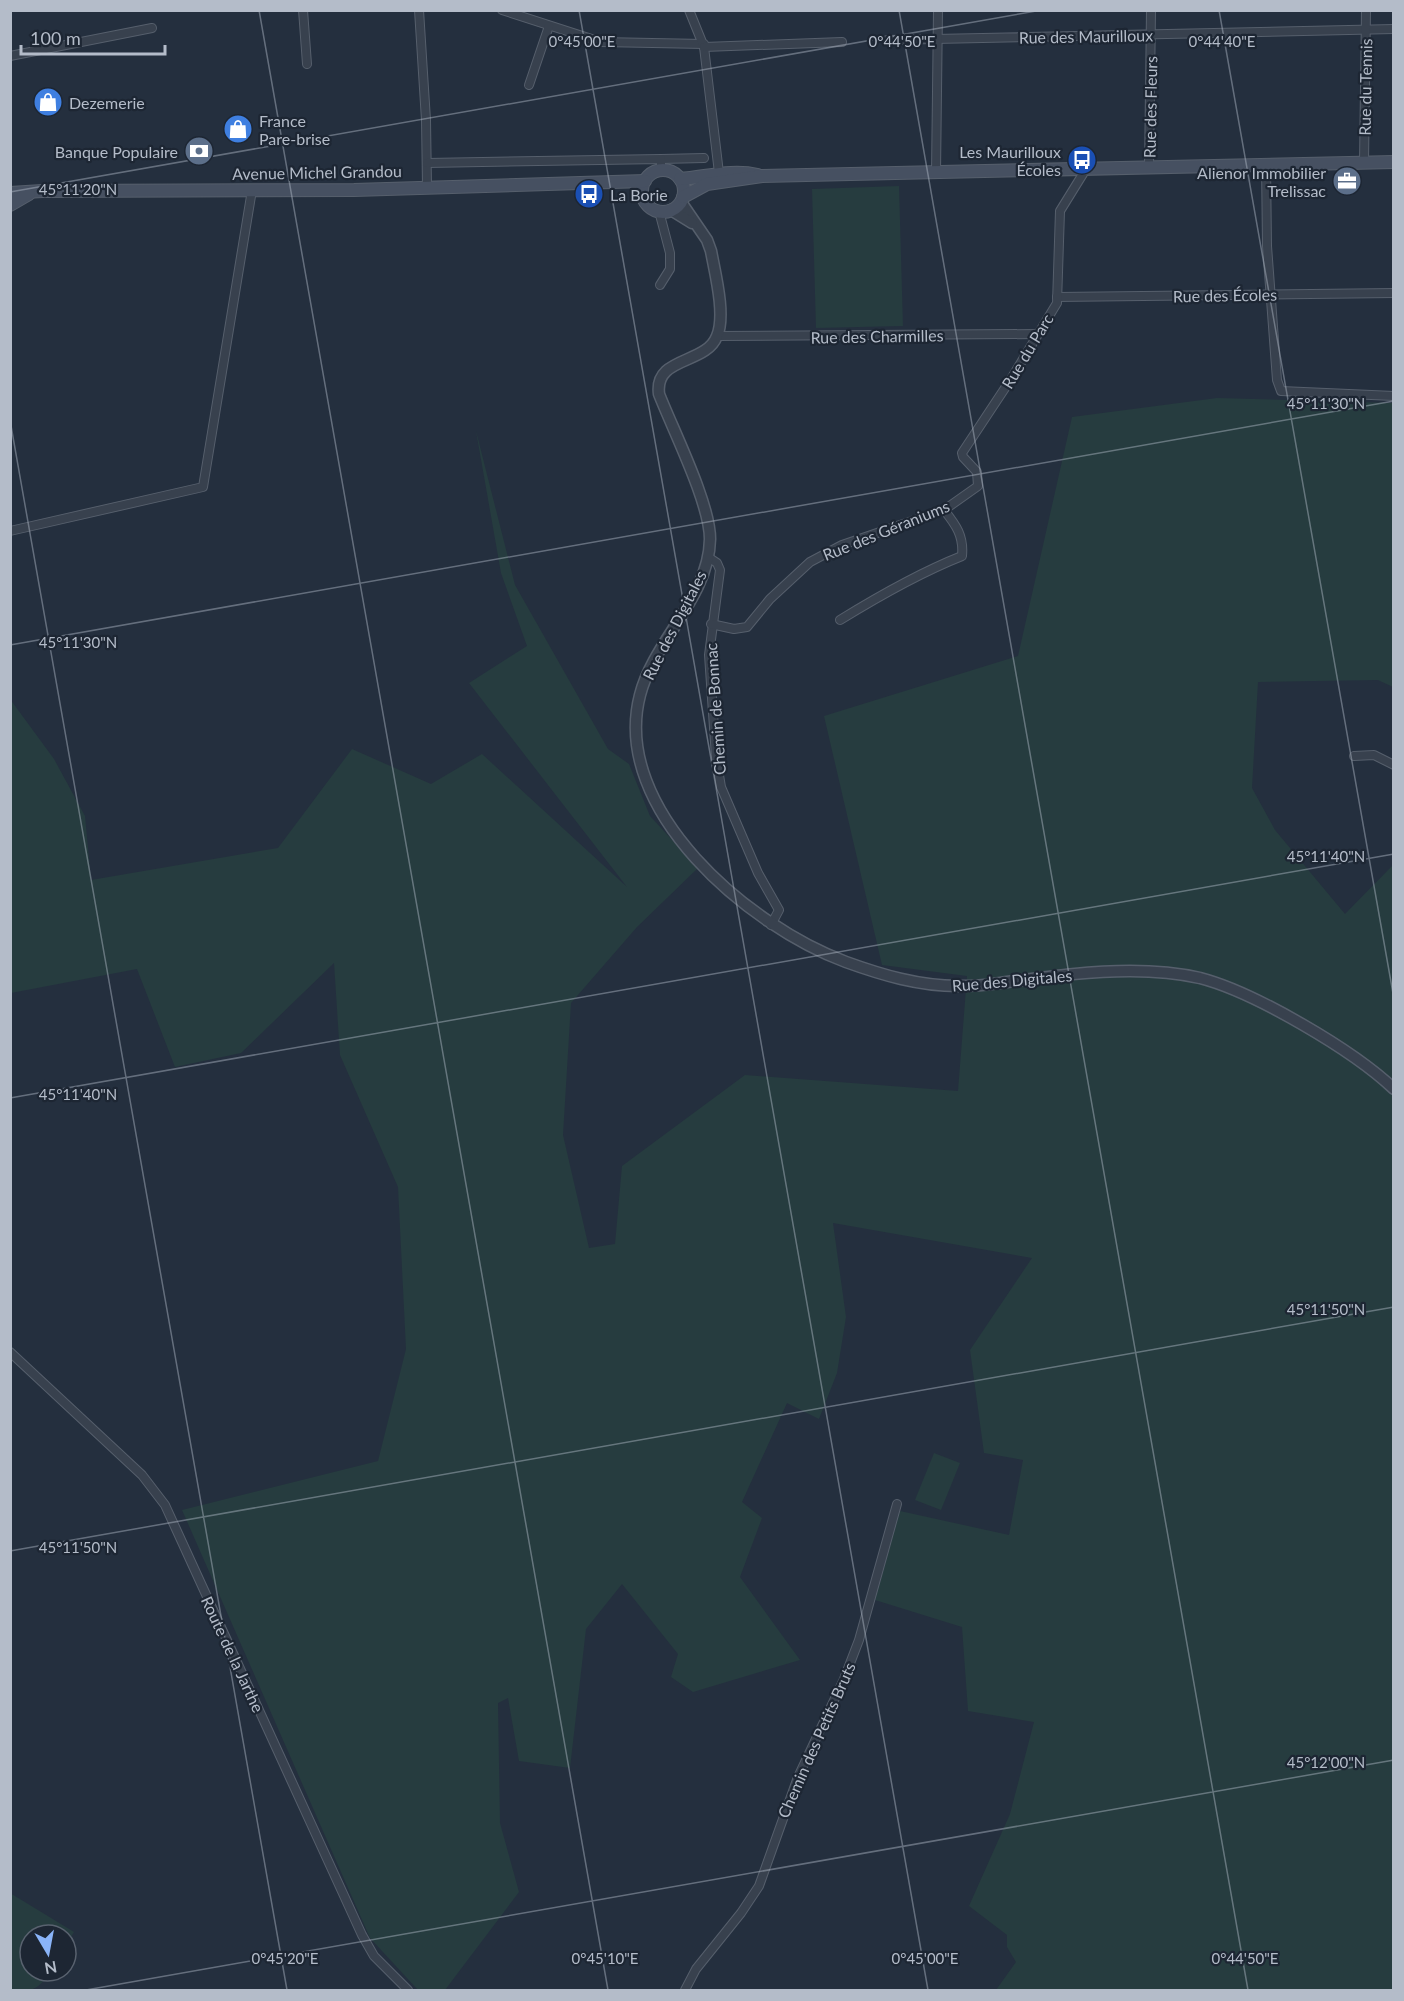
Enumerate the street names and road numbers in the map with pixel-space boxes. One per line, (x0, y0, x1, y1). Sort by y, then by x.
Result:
street label: Rue des Maurilloux (1019, 25, 1153, 47)
street label: Rue du Tennis (1355, 38, 1375, 136)
street label: Rue des Fleurs (1140, 56, 1160, 158)
street label: Avenue Michel Grandou (232, 161, 402, 183)
street label: Rue des Écoles (1173, 285, 1277, 305)
street label: Rue du Parc (997, 310, 1057, 392)
street label: Rue des Charmilles (810, 325, 944, 347)
street label: Rue des Géraniums (820, 496, 952, 564)
street label: Rue des Digitales (638, 567, 710, 683)
street label: Chemin de Bonnac (701, 642, 729, 776)
street label: Rue des Digitales (951, 965, 1073, 995)
street label: Route de la Jarthe (198, 1593, 268, 1715)
street label: Chemin des Petits Bruts (773, 1659, 859, 1821)

